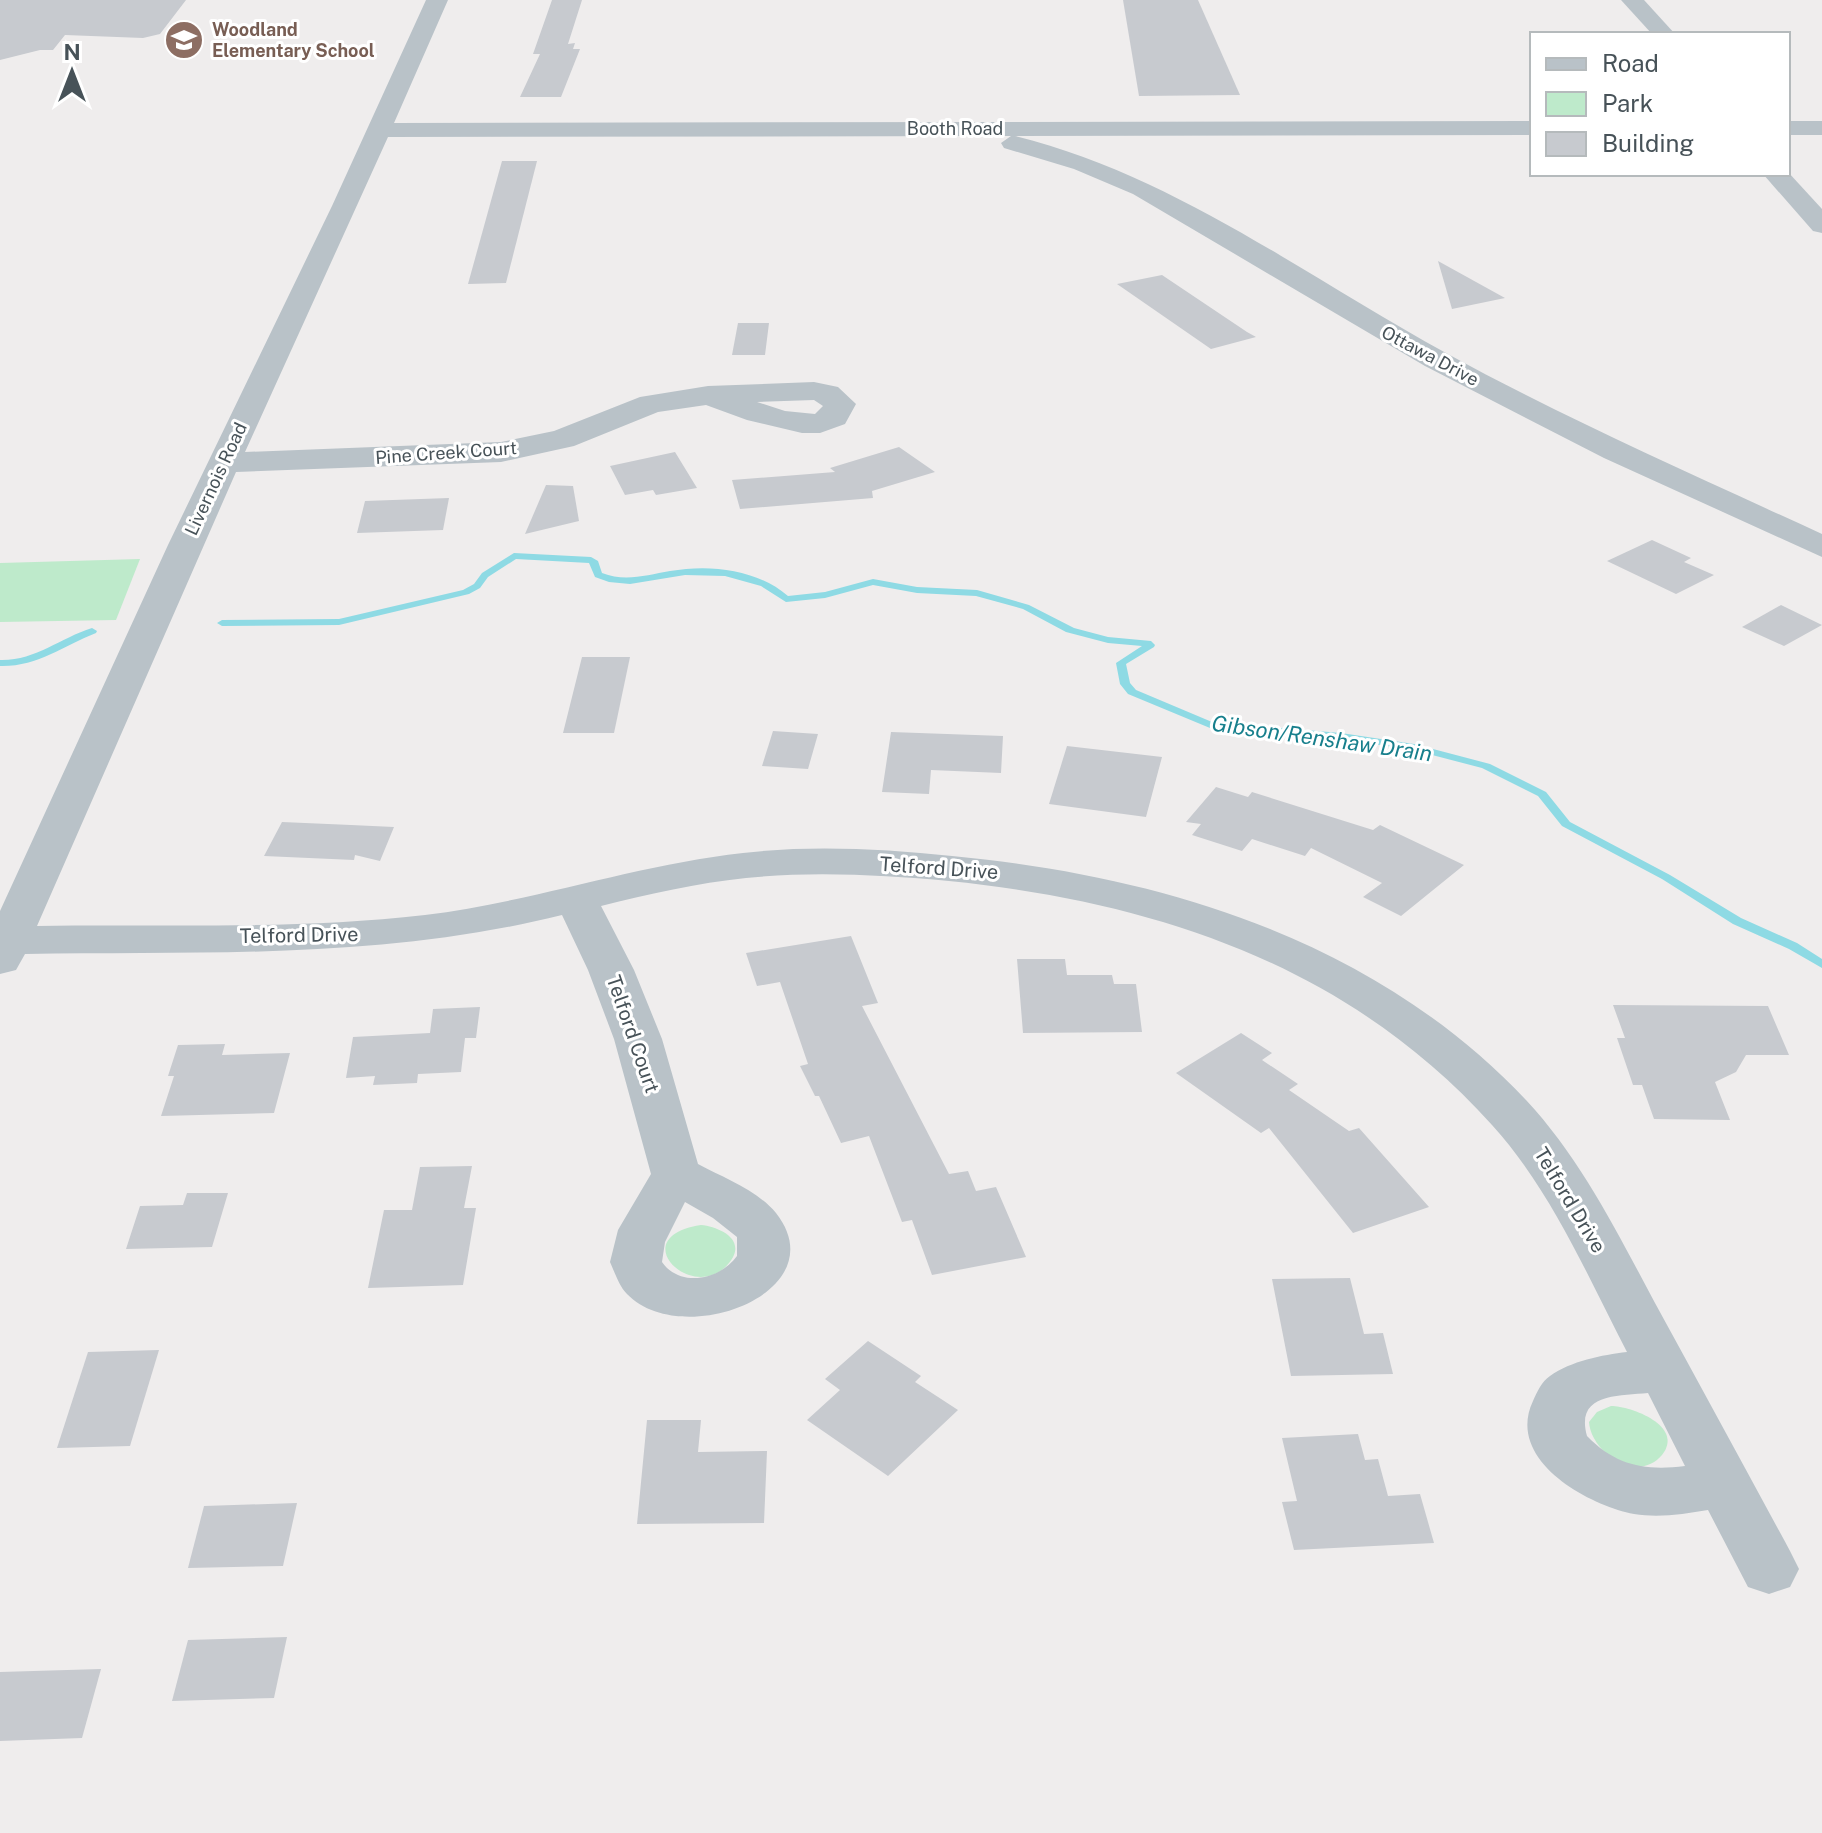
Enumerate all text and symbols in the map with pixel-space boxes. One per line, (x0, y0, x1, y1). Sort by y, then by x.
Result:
school or university icon: Woodland Elementary School (163, 19, 205, 61)
place label: Woodland Elementary School (212, 19, 375, 61)
north arrow (32, 32, 112, 112)
legend (1530, 32, 1790, 176)
text: N (63, 39, 81, 65)
text: Road (1602, 49, 1659, 77)
text: Park (1602, 89, 1653, 117)
street label: Booth Road (907, 118, 1003, 139)
text: Building (1602, 129, 1694, 157)
street label: Ottawa Drive (1378, 321, 1482, 390)
street label: Livernois Road (180, 419, 251, 539)
street label: Pine Creek Court (374, 437, 517, 468)
water label: Gibson/Renshaw Drain (1210, 710, 1434, 766)
street label: Telford Drive (879, 852, 999, 884)
street label: Telford Drive (239, 922, 359, 948)
street label: Telford Court (602, 972, 664, 1096)
street label: Telford Drive (1529, 1143, 1611, 1257)

